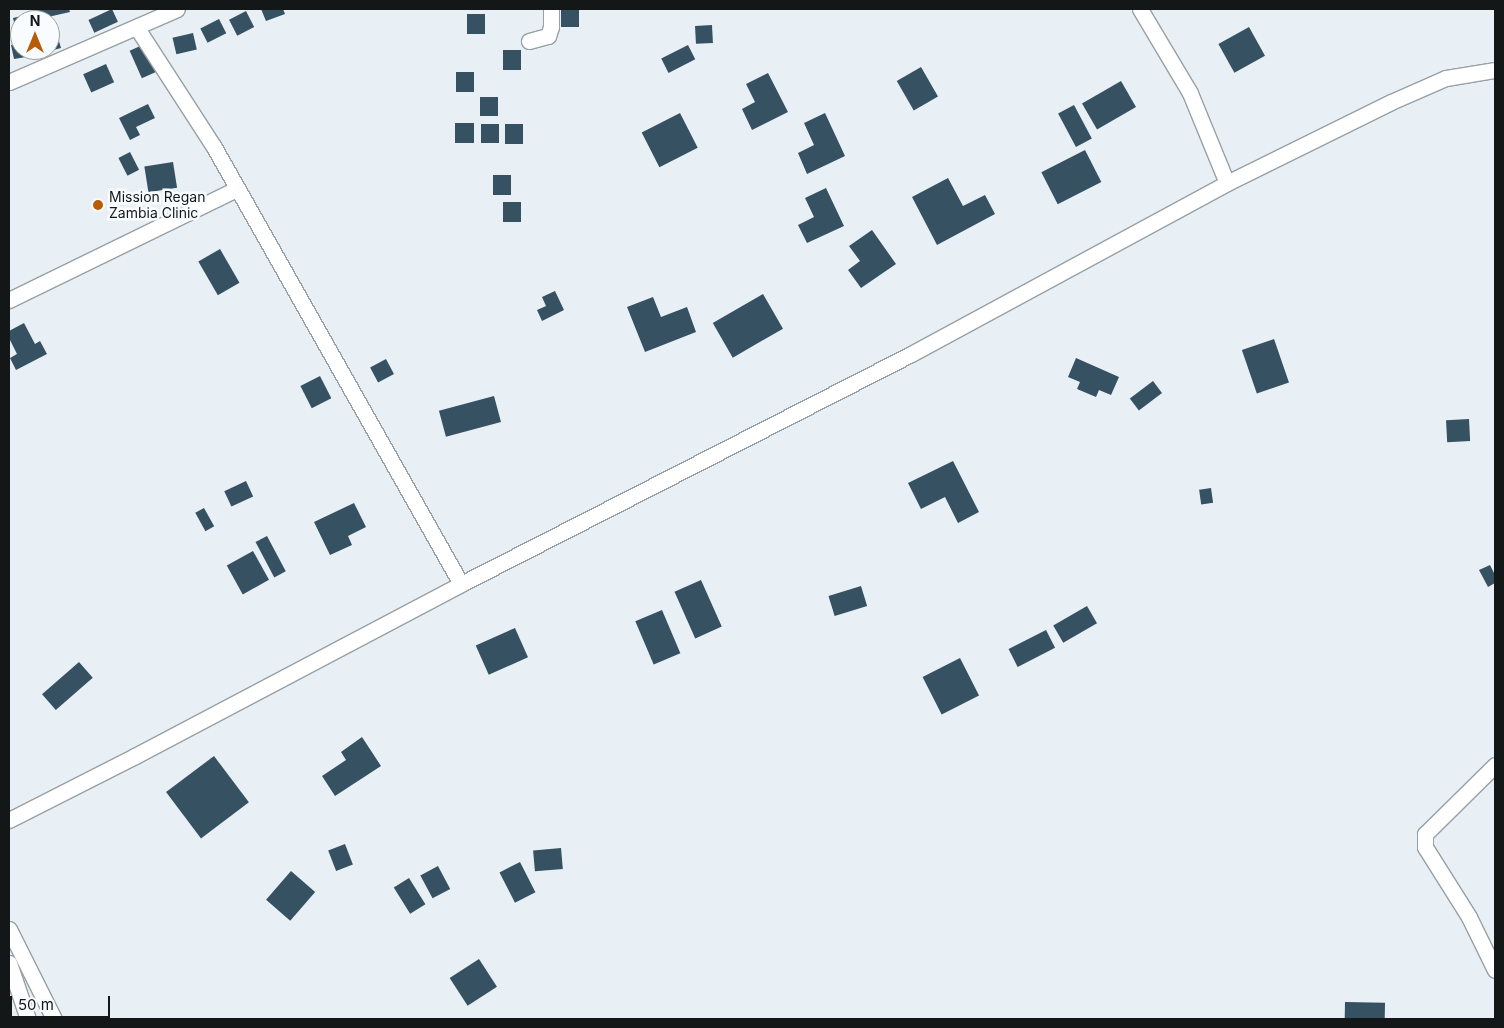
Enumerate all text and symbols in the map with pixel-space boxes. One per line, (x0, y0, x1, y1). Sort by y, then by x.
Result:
north arrow (10, 10, 60, 60)
text: N (30, 12, 40, 29)
place label: Mission Regan Zambia Clinic (109, 189, 205, 222)
marker: Mission Regan Zambia Clinic (91, 198, 105, 212)
scale bar (12, 986, 112, 1018)
text: 50 m (18, 995, 54, 1014)

